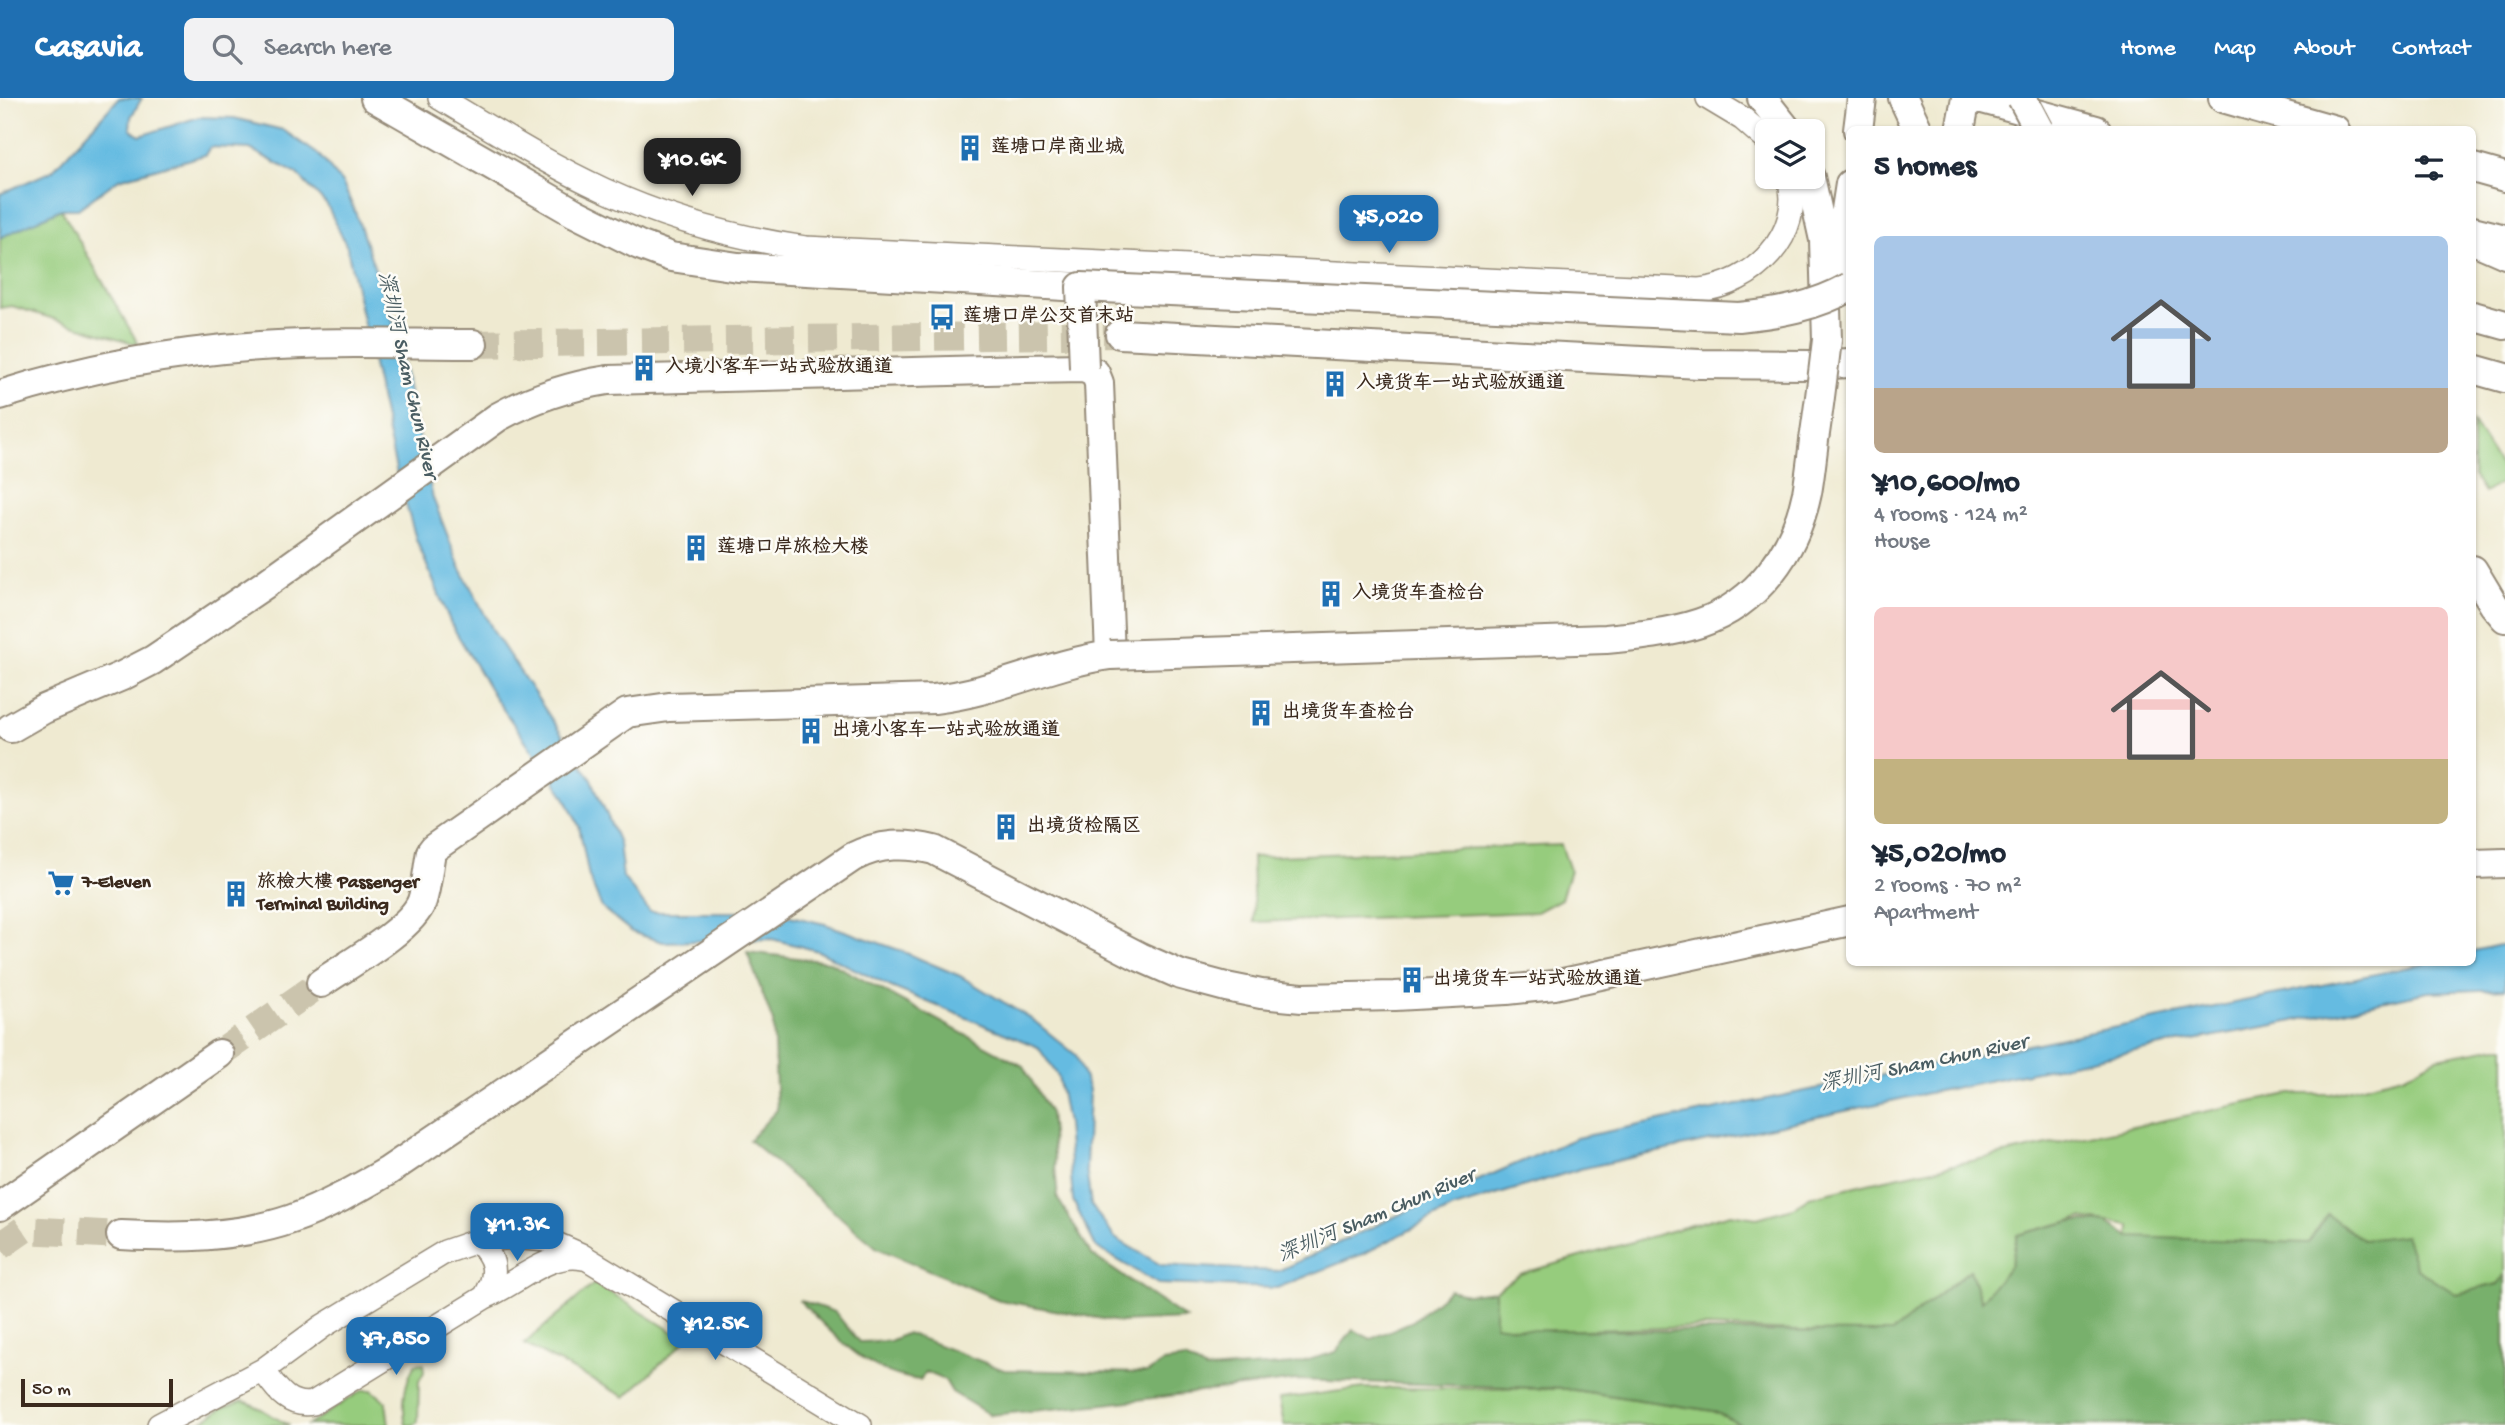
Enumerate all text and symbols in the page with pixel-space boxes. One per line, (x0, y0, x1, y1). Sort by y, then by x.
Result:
search box (184, 18, 674, 81)
text: Casavia (35, 30, 142, 68)
icon: search (208, 30, 246, 68)
text: Search here (264, 34, 392, 65)
text: Home (2120, 35, 2176, 64)
text: Map (2214, 35, 2256, 64)
text: About (2294, 35, 2354, 64)
text: Contact (2392, 35, 2470, 64)
map controls (1755, 119, 1825, 189)
button: layers (1755, 119, 1825, 189)
building icon: 莲塘口岸商业城 (955, 133, 985, 163)
place label: 莲塘口岸商业城 (991, 136, 1124, 160)
pin: ¥10.6K (635, 139, 749, 198)
text: ¥10.6K (660, 147, 724, 174)
icon: filters (2410, 149, 2448, 187)
text: 5 homes (1874, 151, 1976, 186)
pin: ¥5,020 (1332, 195, 1446, 255)
text: ¥5,020 (1355, 204, 1423, 231)
water label: 深圳河 Sham Chun River (370, 269, 444, 485)
icon: home (2098, 281, 2224, 407)
bus stop icon: 莲塘口岸公交首末站 (927, 302, 957, 332)
place label: 莲塘口岸公交首末站 (963, 305, 1134, 329)
building icon: 入境小客车一站式验放通道 (629, 353, 659, 383)
place label: 入境小客车一站式验放通道 (665, 356, 893, 380)
building icon: 入境货车一站式验放通道 (1320, 369, 1350, 399)
place label: 入境货车一站式验放通道 (1356, 372, 1565, 396)
text: ¥10,600/mo (1874, 467, 2020, 502)
text: 4 rooms · 124 m² (1874, 502, 2028, 529)
text: House (1874, 529, 1930, 556)
building icon: 莲塘口岸旅检大楼 (681, 533, 711, 563)
place label: 莲塘口岸旅检大楼 (717, 536, 869, 560)
building icon: 入境货车查检台 (1316, 579, 1346, 609)
place label: 入境货车查检台 (1352, 582, 1485, 606)
icon: home (2098, 652, 2224, 778)
building icon: 出境货车查检台 (1246, 698, 1276, 728)
place label: 出境货车查检台 (1282, 701, 1415, 725)
building icon: 出境小客车一站式验放通道 (796, 716, 826, 746)
place label: 出境小客车一站式验放通道 (832, 719, 1060, 743)
building icon: 出境货检隔区 (991, 812, 1021, 842)
place label: 出境货检隔区 (1027, 815, 1141, 839)
text: ¥5,020/mo (1874, 838, 2006, 873)
supermarket icon: 7-Eleven (46, 868, 76, 898)
place label: 旅檢大樓 Passenger Terminal Building (255, 871, 421, 917)
place label: 7-Eleven (81, 872, 152, 895)
text: 2 rooms · 70 m² (1874, 873, 2022, 900)
building icon: 旅檢大樓 Passenger Terminal Building (221, 879, 251, 909)
text: Apartment (1874, 900, 1978, 927)
building icon: 出境货车一站式验放通道 (1397, 965, 1427, 995)
place label: 出境货车一站式验放通道 (1433, 968, 1642, 992)
water label: 深圳河 Sham Chun River (1818, 1029, 2034, 1099)
water label: 深圳河 Sham Chun River (1275, 1162, 1483, 1270)
pin: ¥11.3K (460, 1204, 574, 1263)
text: ¥11.3K (486, 1212, 548, 1239)
pin: ¥12.5K (658, 1302, 772, 1362)
text: ¥12.5K (683, 1311, 747, 1338)
pin: ¥7,850 (339, 1318, 453, 1377)
text: ¥7,850 (362, 1326, 430, 1353)
scale bar (21, 1376, 173, 1408)
text: 50 m (32, 1379, 71, 1402)

